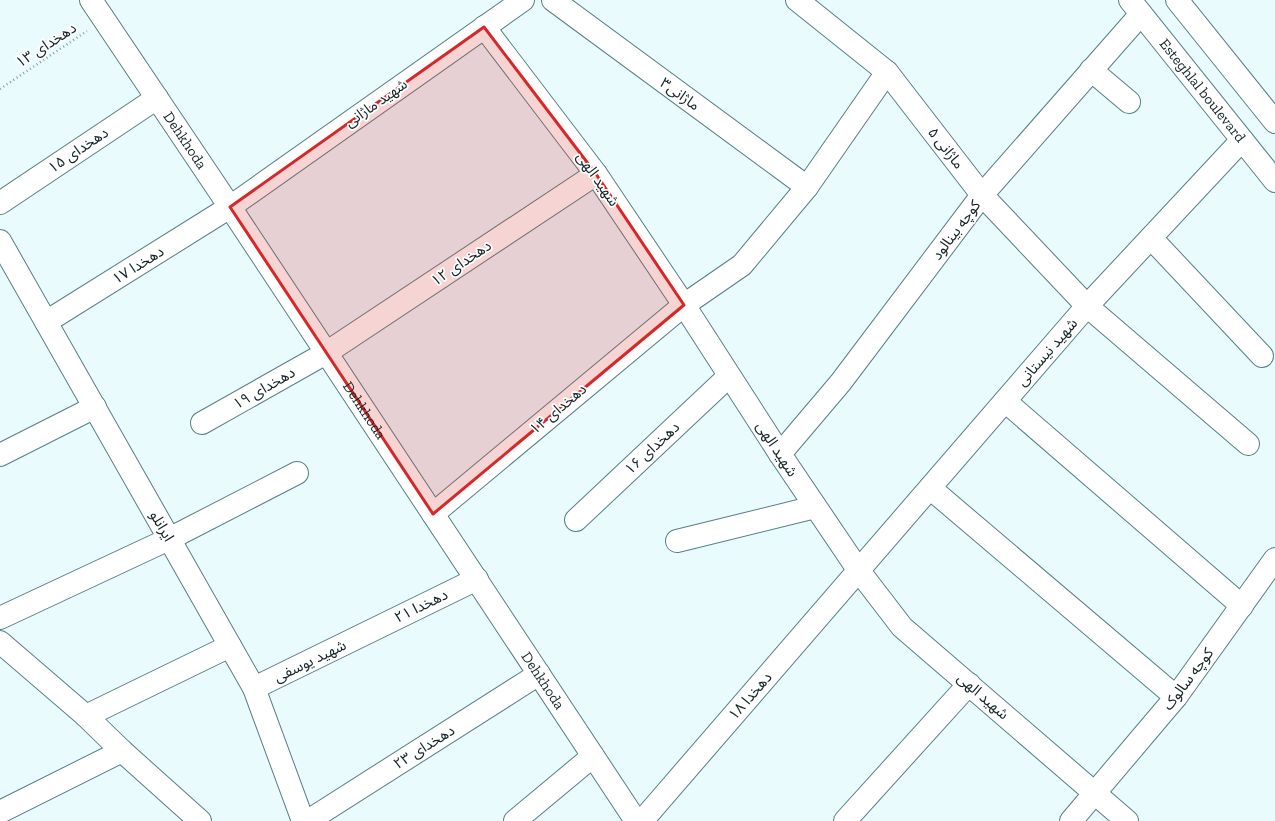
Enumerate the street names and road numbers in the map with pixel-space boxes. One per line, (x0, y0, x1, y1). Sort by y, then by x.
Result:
street label: دهخدای ۱۳ (12, 19, 80, 71)
street label: Esteghlal boulevard (1156, 35, 1250, 147)
street label: ماژانی۳ (657, 74, 703, 114)
street label: شهید ماژانی (341, 75, 411, 131)
street label: Dehkhoda (159, 108, 211, 172)
street label: دهخدای ۱۵ (44, 123, 112, 177)
street label: ۵ ماژانی (924, 124, 968, 172)
street label: شهید الهی (573, 148, 623, 210)
street label: کوچه بینالود (928, 196, 986, 264)
street label: دهخدای ۱۲ (427, 236, 495, 290)
street label: دهخدا ۱۷ (109, 242, 167, 288)
street label: شهید نیستانی (1013, 314, 1081, 390)
street label: دهخدای ۱۹ (230, 363, 298, 413)
street label: Dehkhoda (339, 378, 390, 443)
street label: دهخدای ۱۴ (526, 380, 590, 438)
street label: دهخدای ۱۶ (621, 418, 683, 478)
street label: شهید الهی (752, 418, 802, 480)
street label: ایرانلو (146, 507, 178, 545)
street label: دهخدا ۲۱ (391, 585, 451, 627)
street label: شهید یوسفی (271, 636, 349, 686)
street label: کوچه سالوک (1159, 644, 1218, 714)
street label: Dehkhoda (518, 648, 569, 713)
street label: دهخدا ۱۸ (724, 668, 776, 724)
street label: شهید الهی (954, 669, 1013, 723)
street label: دهخدای ۲۳ (390, 721, 458, 773)

